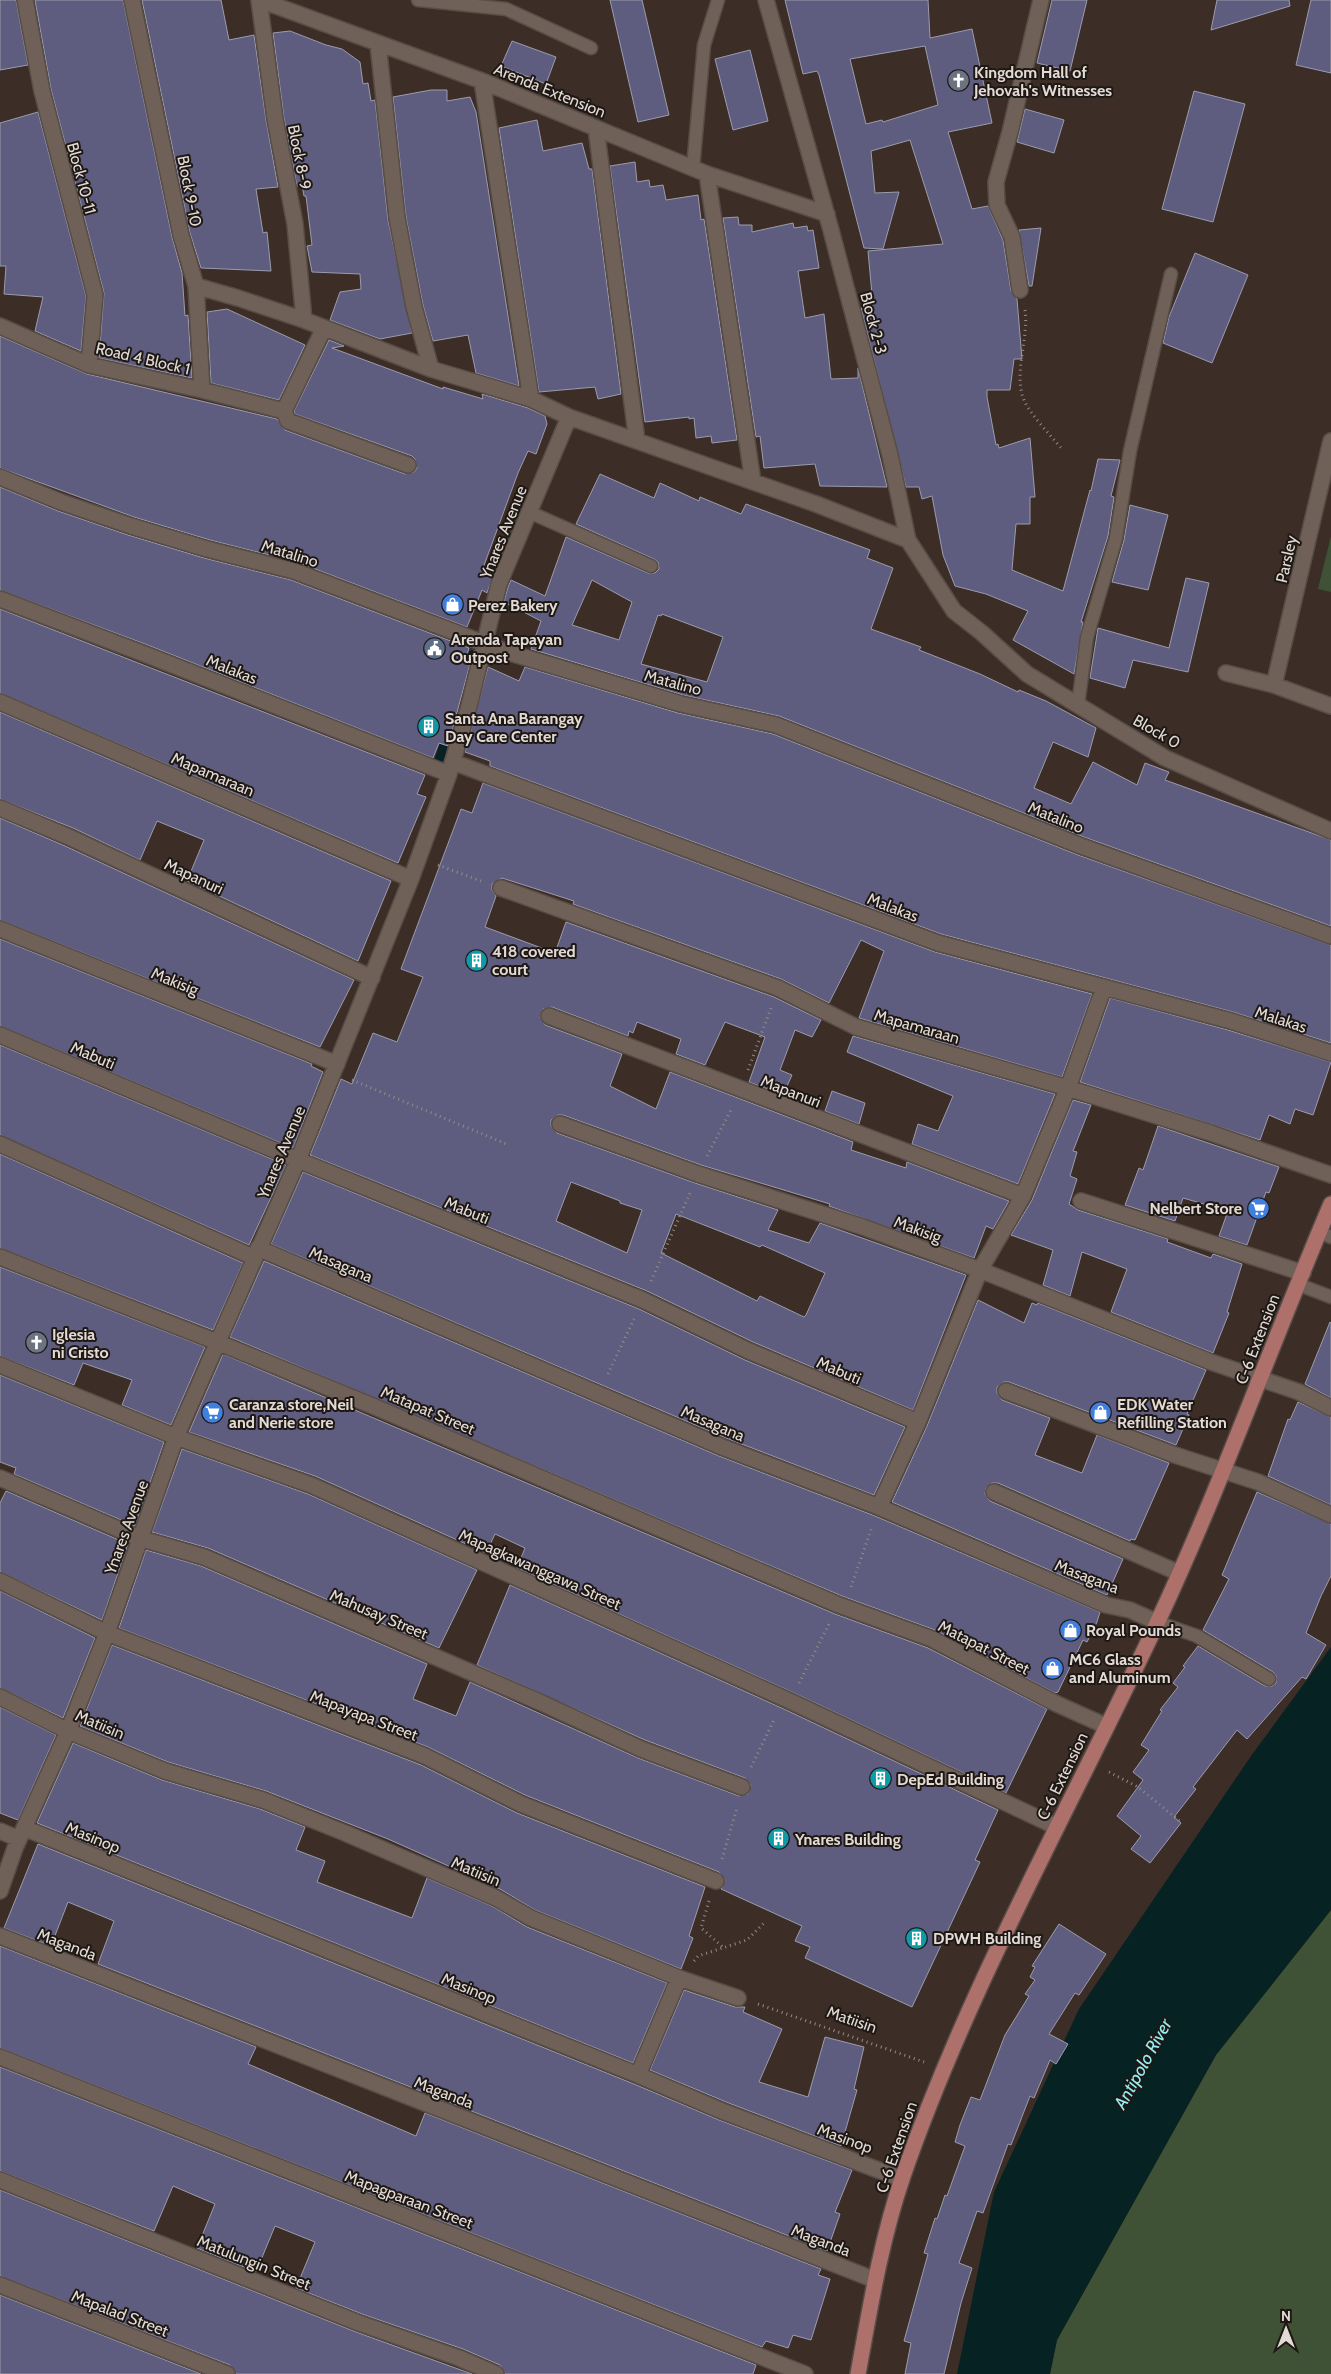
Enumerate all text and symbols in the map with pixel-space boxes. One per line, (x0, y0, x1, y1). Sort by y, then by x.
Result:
street label: Arenda Extension (491, 59, 608, 122)
place label: Kingdom Hall of Jehovah's Witnesses (973, 63, 1112, 100)
church icon: Kingdom Hall of Jehovah's Witnesses (946, 69, 970, 93)
street label: Block 8-9 (284, 123, 315, 191)
street label: Block 10-11 (63, 140, 100, 216)
street label: Block 9-10 (173, 154, 206, 228)
street label: Block 2-3 (856, 290, 891, 356)
street label: Road 4 Block 1 (94, 338, 192, 379)
street label: Ynares Avenue (476, 483, 531, 582)
street label: Parsley (1272, 533, 1301, 585)
street label: Matalino (259, 536, 321, 571)
shop icon: Perez Bakery (440, 593, 464, 617)
place label: Perez Bakery (468, 596, 558, 615)
place label: Arenda Tapayan Outpost (451, 630, 562, 667)
public building icon: Arenda Tapayan Outpost (423, 636, 447, 660)
street label: Malakas (203, 651, 260, 688)
street label: Matalino (642, 666, 704, 699)
place label: Santa Ana Barangay Day Care Center (445, 709, 583, 746)
street label: Block 0 (1130, 710, 1184, 752)
building icon: Santa Ana Barangay Day Care Center (417, 715, 441, 739)
street label: Mapamaraan (169, 748, 257, 800)
street label: Matalino (1025, 798, 1087, 837)
street label: Mapanuri (161, 855, 226, 898)
street label: Malakas (864, 889, 922, 926)
place label: 418 covered court (492, 942, 576, 979)
building icon: 418 covered court (464, 948, 488, 972)
street label: Makisig (148, 963, 202, 1000)
street label: Malakas (1252, 1002, 1310, 1037)
street label: Mapamaraan (872, 1005, 962, 1048)
street label: Mabuti (68, 1038, 118, 1073)
street label: Mapanuri (758, 1071, 824, 1112)
street label: Ynares Avenue (253, 1103, 309, 1202)
street label: Mabuti (442, 1193, 492, 1228)
supermarket icon: Nelbert Store (1246, 1196, 1270, 1220)
place label: Nelbert Store (1150, 1199, 1242, 1218)
street label: Makisig (891, 1212, 945, 1247)
street label: Masagana (306, 1243, 376, 1286)
street label: C-6 Extension (1232, 1291, 1283, 1387)
place label: Iglesia ni Cristo (52, 1325, 109, 1362)
church icon: Iglesia ni Cristo (24, 1331, 48, 1355)
street label: Mabuti (814, 1353, 864, 1388)
street label: Matapat Street (378, 1382, 478, 1439)
place label: Caranza store,Neil and Nerie store (229, 1395, 354, 1432)
place label: EDK Water Refilling Station (1117, 1395, 1227, 1432)
supermarket icon: Caranza store,Neil and Nerie store (201, 1401, 225, 1425)
shop icon: EDK Water Refilling Station (1089, 1401, 1113, 1425)
street label: Masagana (678, 1402, 748, 1445)
street label: Ynares Avenue (100, 1478, 152, 1578)
street label: Mapagkawanggawa Street (456, 1525, 624, 1614)
street label: Masagana (1052, 1556, 1122, 1597)
street label: Mahusay Street (327, 1585, 431, 1644)
street label: Matapat Street (935, 1616, 1033, 1679)
shop icon: Royal Pounds (1058, 1618, 1082, 1642)
place label: Royal Pounds (1086, 1621, 1181, 1640)
place label: MC6 Glass and Aluminum (1069, 1650, 1171, 1687)
shop icon: MC6 Glass and Aluminum (1041, 1656, 1065, 1680)
street label: Mapayapa Street (307, 1686, 421, 1745)
street label: Matiisin (72, 1706, 127, 1743)
street label: C-6 Extension (1033, 1729, 1092, 1823)
building icon: DepEd Building (869, 1767, 893, 1791)
place label: DepEd Building (897, 1770, 1004, 1789)
street label: Masinop (63, 1818, 123, 1857)
building icon: Ynares Building (767, 1827, 791, 1851)
place label: Ynares Building (794, 1830, 901, 1849)
street label: Matiisin (448, 1853, 503, 1890)
street label: Maganda (35, 1925, 99, 1965)
building icon: DPWH Building (905, 1926, 929, 1950)
place label: DPWH Building (933, 1929, 1041, 1948)
street label: Masinop (439, 1969, 499, 2008)
street label: Matiisin (824, 2002, 879, 2037)
water label: Antipolo River (1109, 2014, 1178, 2114)
street label: Maganda (412, 2073, 476, 2113)
street label: C-6 Extension (872, 2099, 921, 2195)
street label: Masinop (815, 2120, 875, 2157)
street label: Mapagparaan Street (342, 2166, 476, 2233)
street label: Maganda (789, 2221, 853, 2261)
street label: Matulungin Street (194, 2231, 314, 2294)
street label: Mapalad Street (69, 2286, 172, 2341)
north arrow (1261, 2304, 1311, 2354)
text: N (1281, 2307, 1291, 2325)

